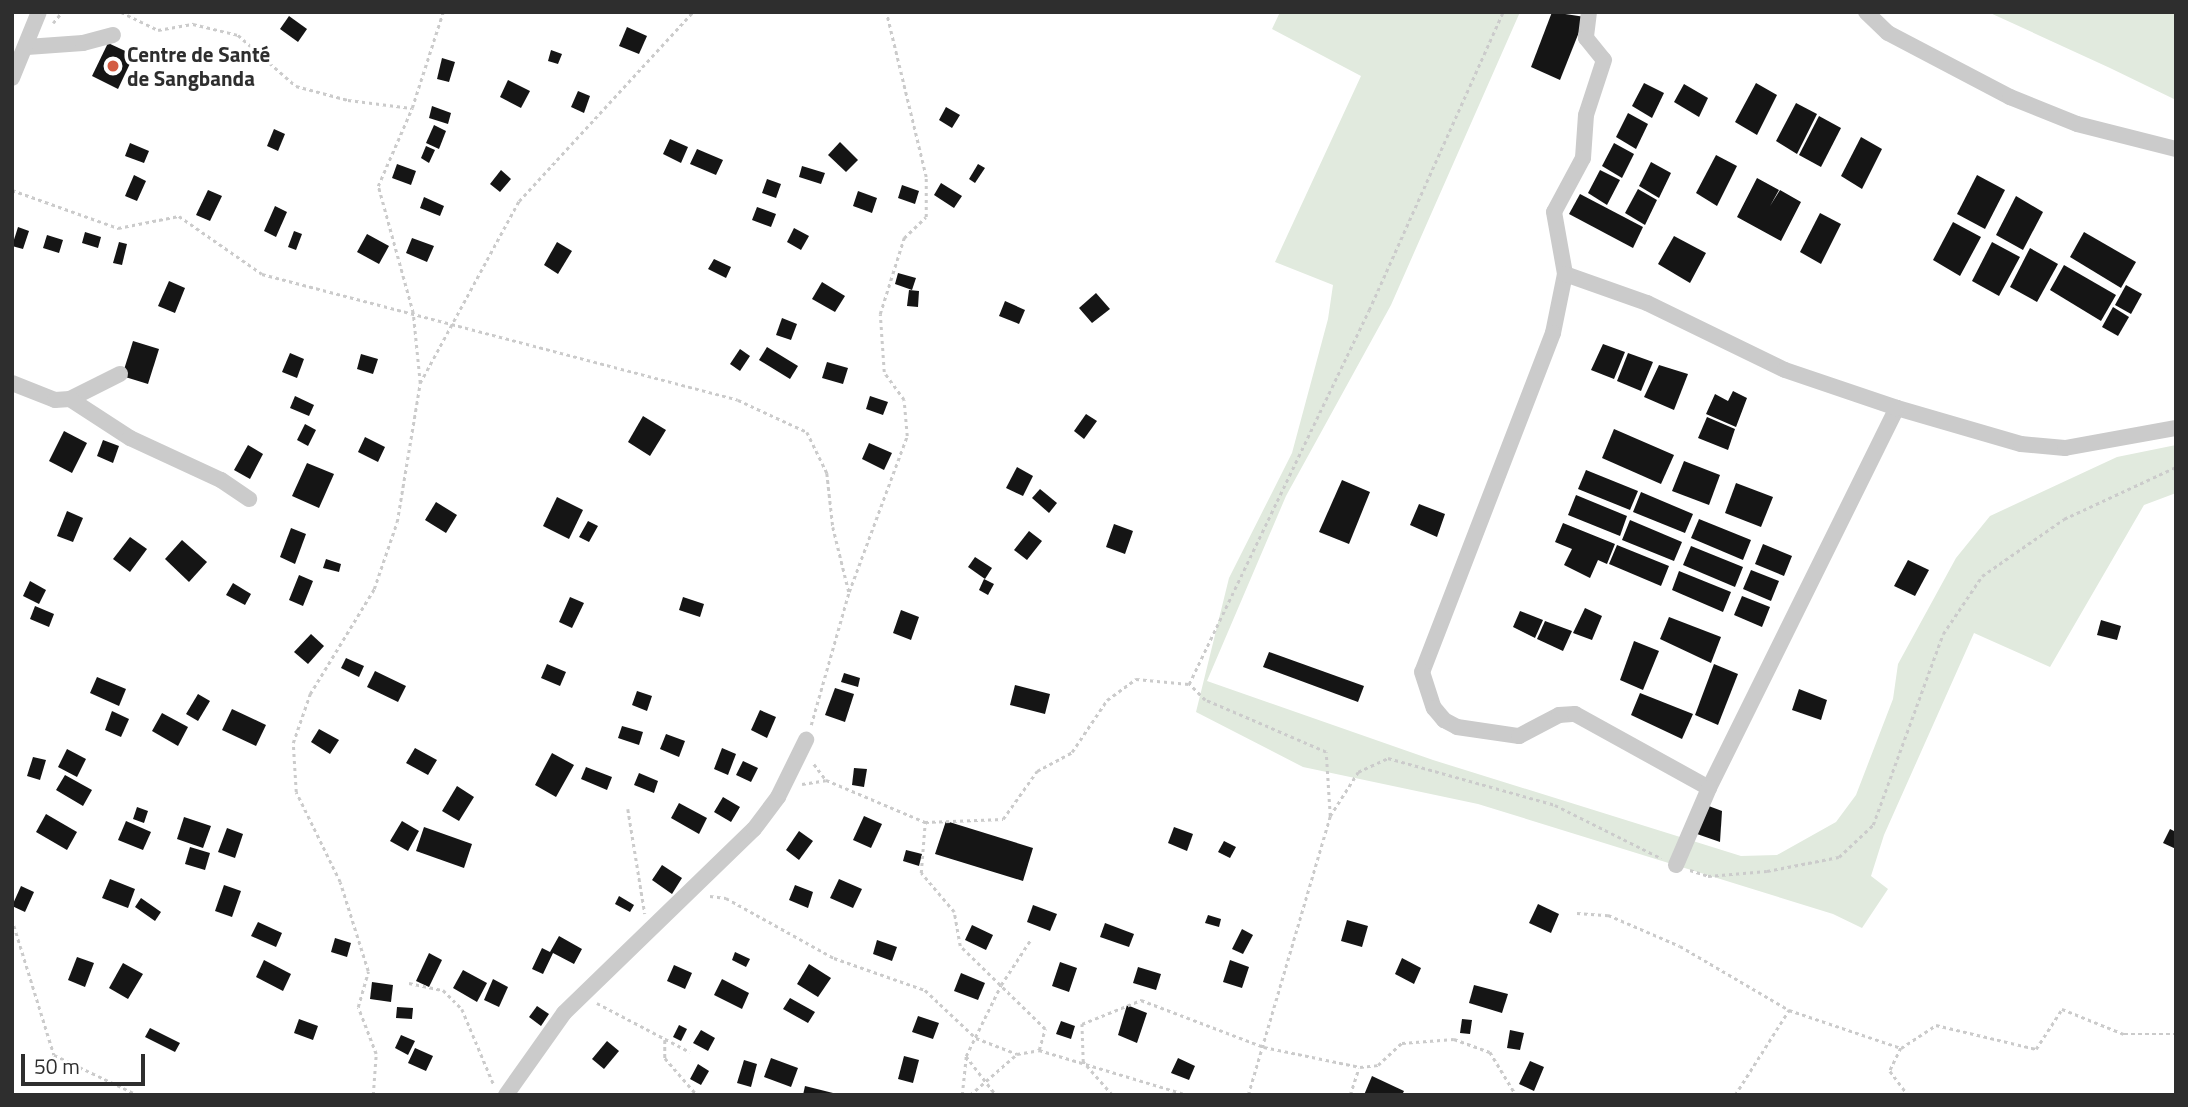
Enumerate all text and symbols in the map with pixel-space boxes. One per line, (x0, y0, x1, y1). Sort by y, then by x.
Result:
place label: Centre de Santé de Sangbanda (127, 41, 270, 91)
marker: Centre de Santé de Sangbanda (105, 58, 121, 74)
scale bar (24, 1040, 149, 1084)
text: 50 m (34, 1050, 80, 1082)

